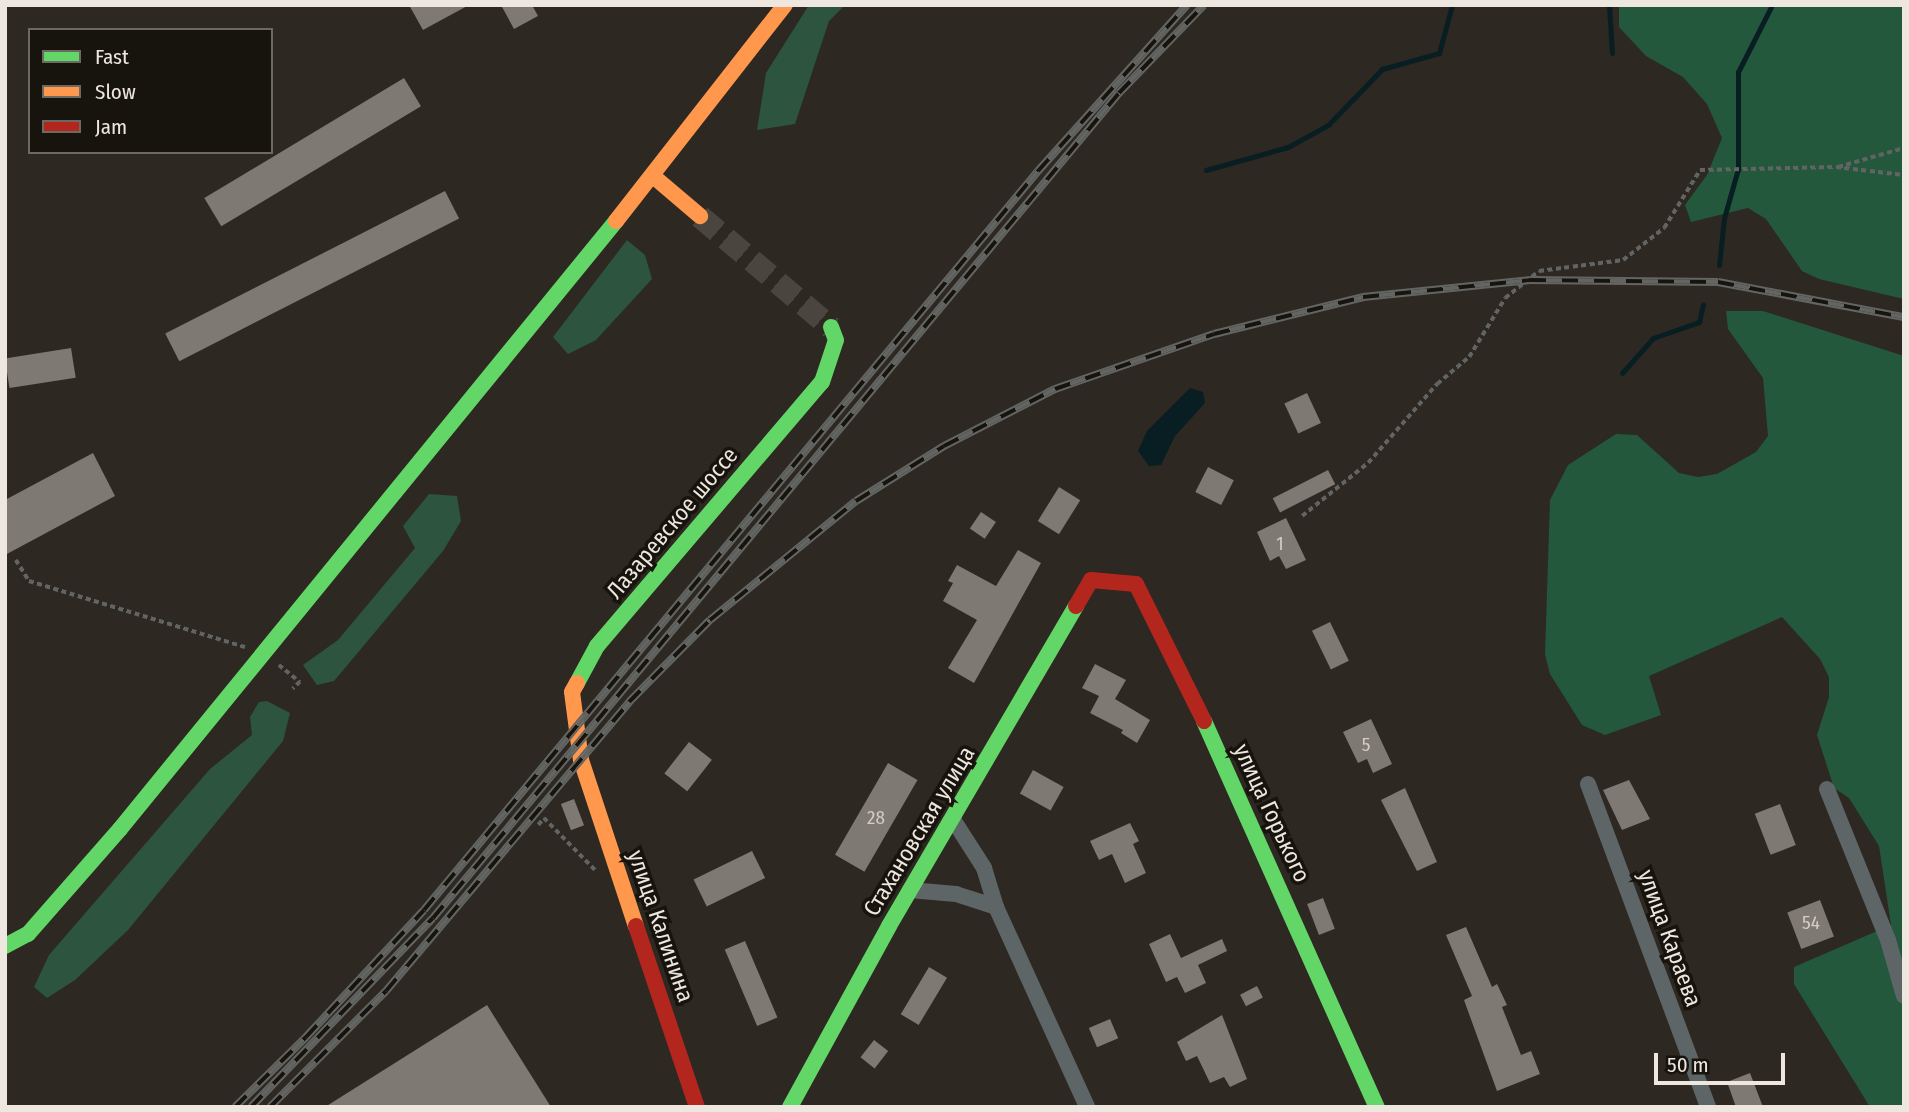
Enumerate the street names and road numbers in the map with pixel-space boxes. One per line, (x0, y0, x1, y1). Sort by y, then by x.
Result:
street label: Лазаревское шоссе (601, 442, 743, 604)
street label: улица Горького (1228, 739, 1316, 887)
street label: Стахановская улица (857, 741, 981, 921)
street label: улица Калинина (622, 846, 700, 1006)
street label: улица Караева (1632, 866, 1708, 1010)

